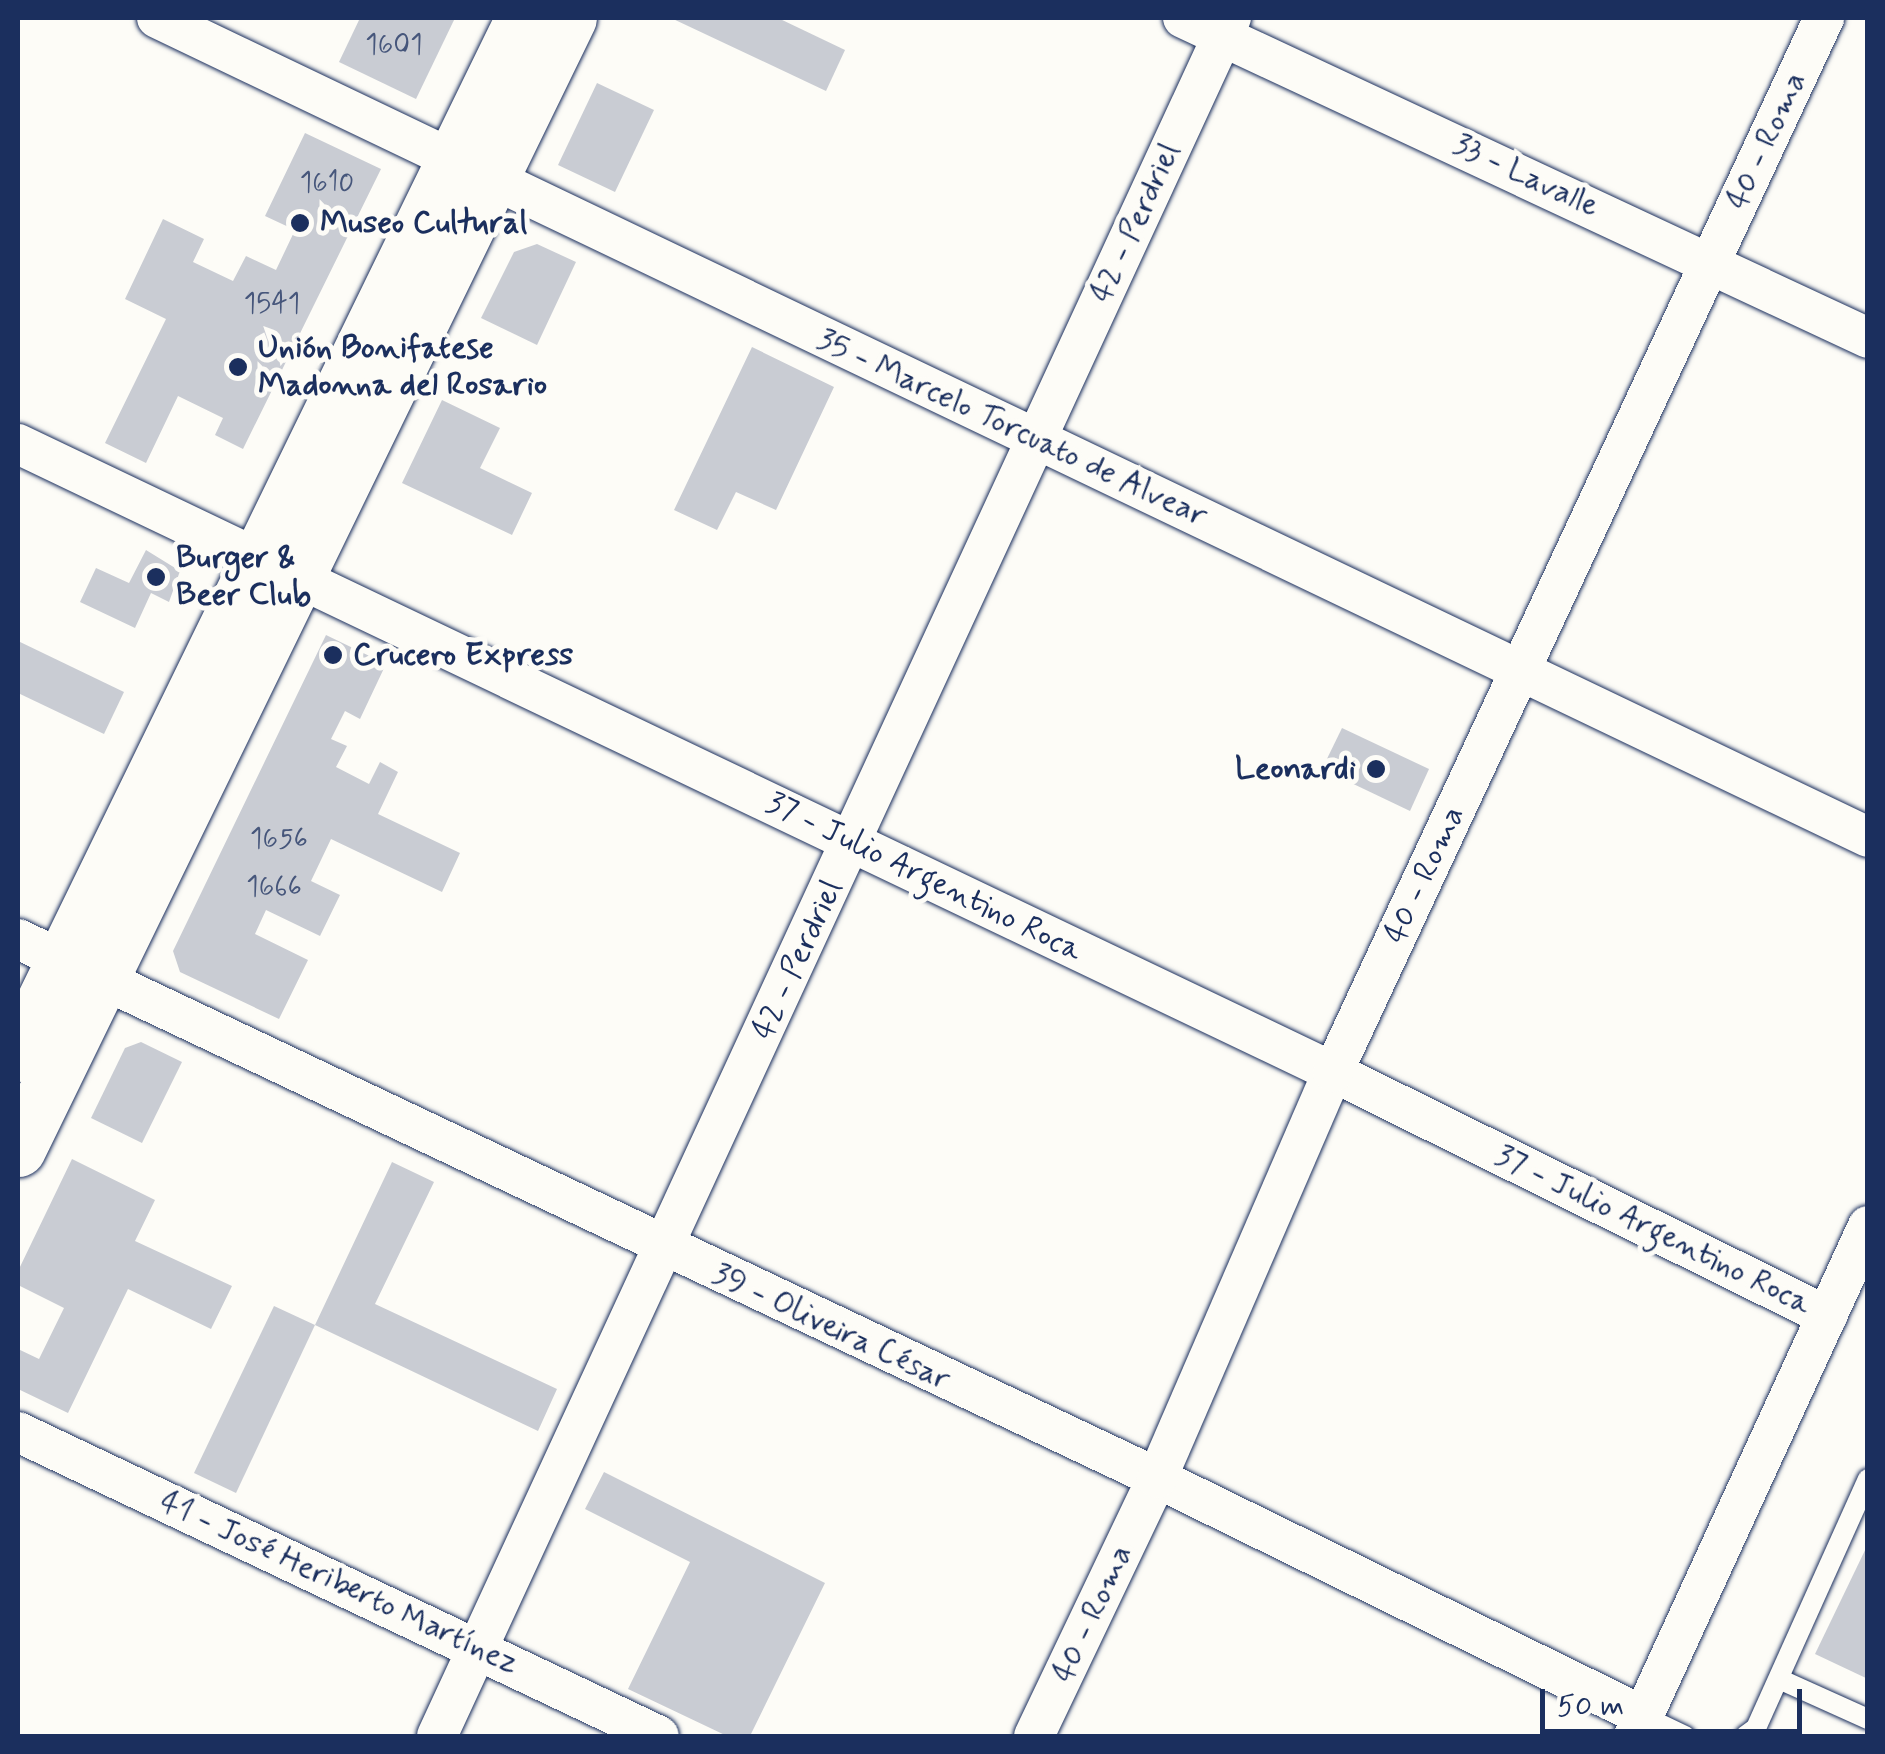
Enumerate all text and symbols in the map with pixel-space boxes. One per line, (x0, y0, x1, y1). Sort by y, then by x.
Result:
house number: 1601 (365, 29, 423, 63)
street label: 40 - Roma (1719, 66, 1815, 216)
street label: 33 - Lavalle (1447, 126, 1605, 226)
street label: 42 - Perdriel (1082, 137, 1190, 309)
house number: 1610 (300, 167, 354, 201)
place label: Museo Cultural (320, 204, 527, 242)
marker: Museo Cultural (289, 212, 311, 234)
house number: 1541 (244, 288, 300, 322)
street label: 35 - Marcelo Torcuato de Alvear (808, 319, 1216, 537)
place label: Unión Bonifatese Madonna del Rosario (258, 330, 545, 405)
marker: Unión Bonifatese Madonna del Rosario (227, 356, 249, 378)
place label: Burger & Beer Club (176, 540, 311, 615)
marker: Burger & Beer Club (145, 566, 167, 588)
place label: Crucero Express (353, 636, 573, 674)
marker: Crucero Express (322, 644, 344, 666)
place label: Leonardi (1235, 750, 1356, 788)
marker: Leonardi (1365, 758, 1387, 780)
street label: 37 - Julio Argentino Roca (760, 784, 1088, 970)
street label: 40 - Roma (1377, 800, 1473, 950)
house number: 1656 (250, 823, 308, 857)
house number: 1666 (246, 871, 302, 905)
street label: 42 - Perdriel (744, 874, 852, 1046)
street label: 37 - Julio Argentino Roca (1489, 1137, 1817, 1323)
street label: 39 - Oliveira César (704, 1254, 958, 1400)
street label: 41 - José Heriberto Martínez (151, 1482, 527, 1684)
street label: 40 - Roma (1045, 1539, 1141, 1689)
scale bar (1545, 1669, 1808, 1731)
text: 50 m (1557, 1687, 1624, 1726)

